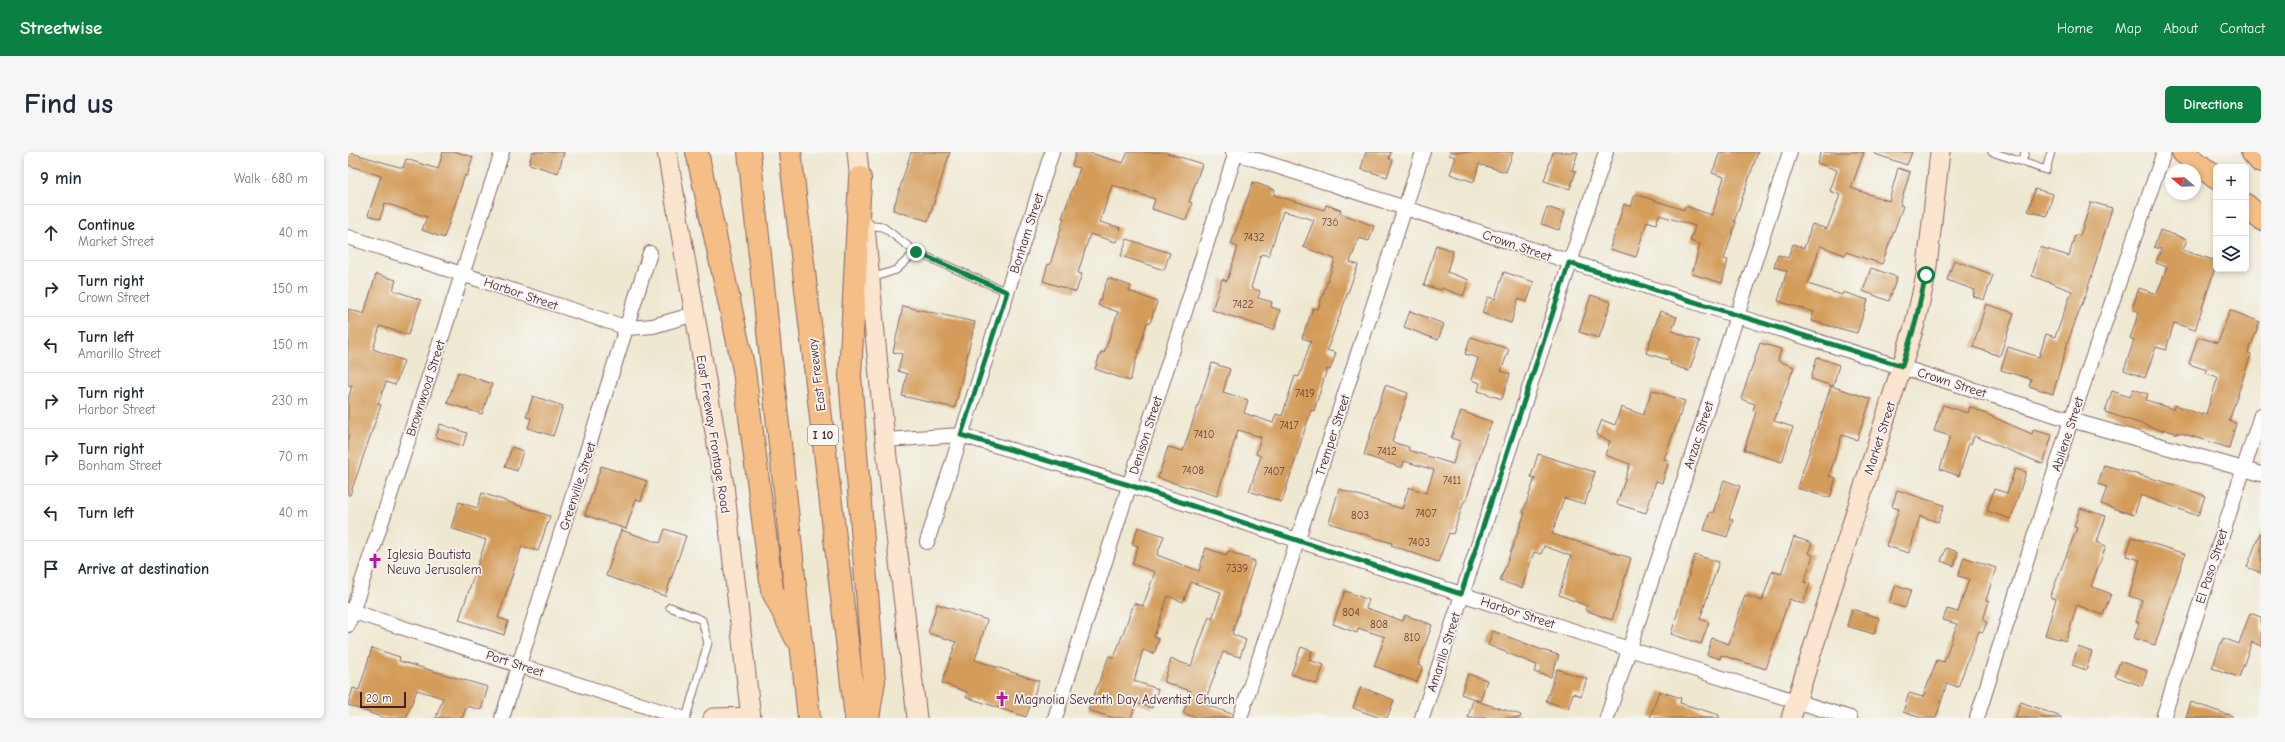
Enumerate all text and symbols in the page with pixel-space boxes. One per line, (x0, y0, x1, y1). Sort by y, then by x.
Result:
text: Streetwise (20, 17, 102, 39)
text: Home (2057, 20, 2093, 37)
text: Map (2115, 20, 2141, 37)
text: About (2163, 20, 2198, 37)
text: Contact (2220, 20, 2265, 37)
button: Directions (2165, 86, 2261, 123)
text: Find us (24, 88, 113, 120)
north arrow (2165, 164, 2201, 200)
map controls (2213, 164, 2249, 272)
button: + (2213, 164, 2249, 200)
text: 9 min (40, 169, 82, 188)
text: Walk · 680 m (234, 171, 308, 186)
street label: Bonham Street (1006, 190, 1047, 275)
button: − (2213, 200, 2249, 236)
text: Continue (78, 216, 135, 234)
house number: 736 (1322, 216, 1338, 229)
icon: ahead (40, 222, 62, 244)
text: 40 m (279, 225, 308, 240)
street label: Crown Street (1481, 227, 1554, 265)
house number: 7432 (1244, 231, 1265, 244)
text: Market Street (78, 234, 154, 249)
button: layers (2213, 236, 2249, 272)
route end (907, 243, 925, 261)
route start (1917, 266, 1935, 284)
text: Turn right (78, 272, 144, 290)
street label: Harbor Street (482, 274, 561, 314)
icon: right (40, 278, 62, 300)
text: 150 m (273, 281, 308, 296)
text: Crown Street (78, 290, 150, 305)
house number: 7422 (1232, 298, 1254, 311)
text: Turn left (78, 328, 134, 346)
icon: left (40, 334, 62, 356)
text: 150 m (273, 337, 308, 352)
street label: Brownwood Street (403, 337, 448, 438)
street label: East Freeway (805, 337, 828, 412)
text: Amarillo Street (78, 346, 161, 361)
street label: East Freeway Frontage Road (694, 354, 733, 514)
street label: Crown Street (1915, 364, 1989, 401)
text: Turn right (78, 384, 144, 402)
house number: 7419 (1295, 387, 1315, 400)
icon: right (40, 390, 62, 412)
street label: Tremper Street (1312, 391, 1353, 478)
text: 230 m (272, 393, 308, 408)
street label: Denison Street (1126, 393, 1166, 476)
street label: Abilene Street (2048, 394, 2087, 473)
street label: Anzac Street (1681, 398, 1717, 471)
street label: Market Street (1861, 399, 1899, 477)
text: Harbor Street (78, 402, 155, 417)
house number: 7417 (1279, 419, 1299, 432)
road number: I 10 (808, 425, 838, 445)
house number: 7410 (1194, 428, 1214, 441)
street label: Greenville Street (556, 439, 599, 532)
text: Turn right (78, 440, 144, 458)
house number: 7412 (1377, 445, 1397, 458)
icon: right (40, 446, 62, 468)
text: 70 m (279, 449, 308, 464)
text: Bonham Street (78, 458, 161, 473)
house number: 7408 (1182, 464, 1204, 477)
house number: 7407 (1263, 465, 1285, 478)
house number: 7411 (1443, 474, 1461, 487)
icon: left (40, 502, 62, 524)
text: Turn left (78, 504, 134, 522)
text: 40 m (279, 505, 308, 520)
house number: 7407 (1415, 507, 1437, 520)
house number: 803 (1351, 509, 1369, 522)
street label: El Paso Street (2192, 526, 2231, 605)
house number: 7403 (1408, 536, 1430, 549)
place label: Iglesia Bautista Neuva Jerusalem (387, 547, 481, 577)
church icon: Iglesia Bautista Neuva Jerusalem (366, 552, 384, 570)
icon: arrive (40, 558, 62, 580)
text: Arrive at destination (78, 560, 209, 578)
house number: 7339 (1226, 562, 1248, 575)
street label: Harbor Street (1479, 593, 1558, 632)
house number: 804 (1342, 606, 1360, 619)
street label: Amarillo Street (1424, 609, 1464, 694)
house number: 808 (1370, 618, 1388, 631)
house number: 810 (1404, 631, 1420, 644)
street label: Port Street (484, 647, 547, 680)
scale bar (360, 690, 406, 709)
church icon: Magnolia Seventh Day Adventist Church (993, 690, 1011, 708)
text: 20 m (366, 692, 391, 705)
place label: Magnolia Seventh Day Adventist Church (1014, 692, 1235, 707)

